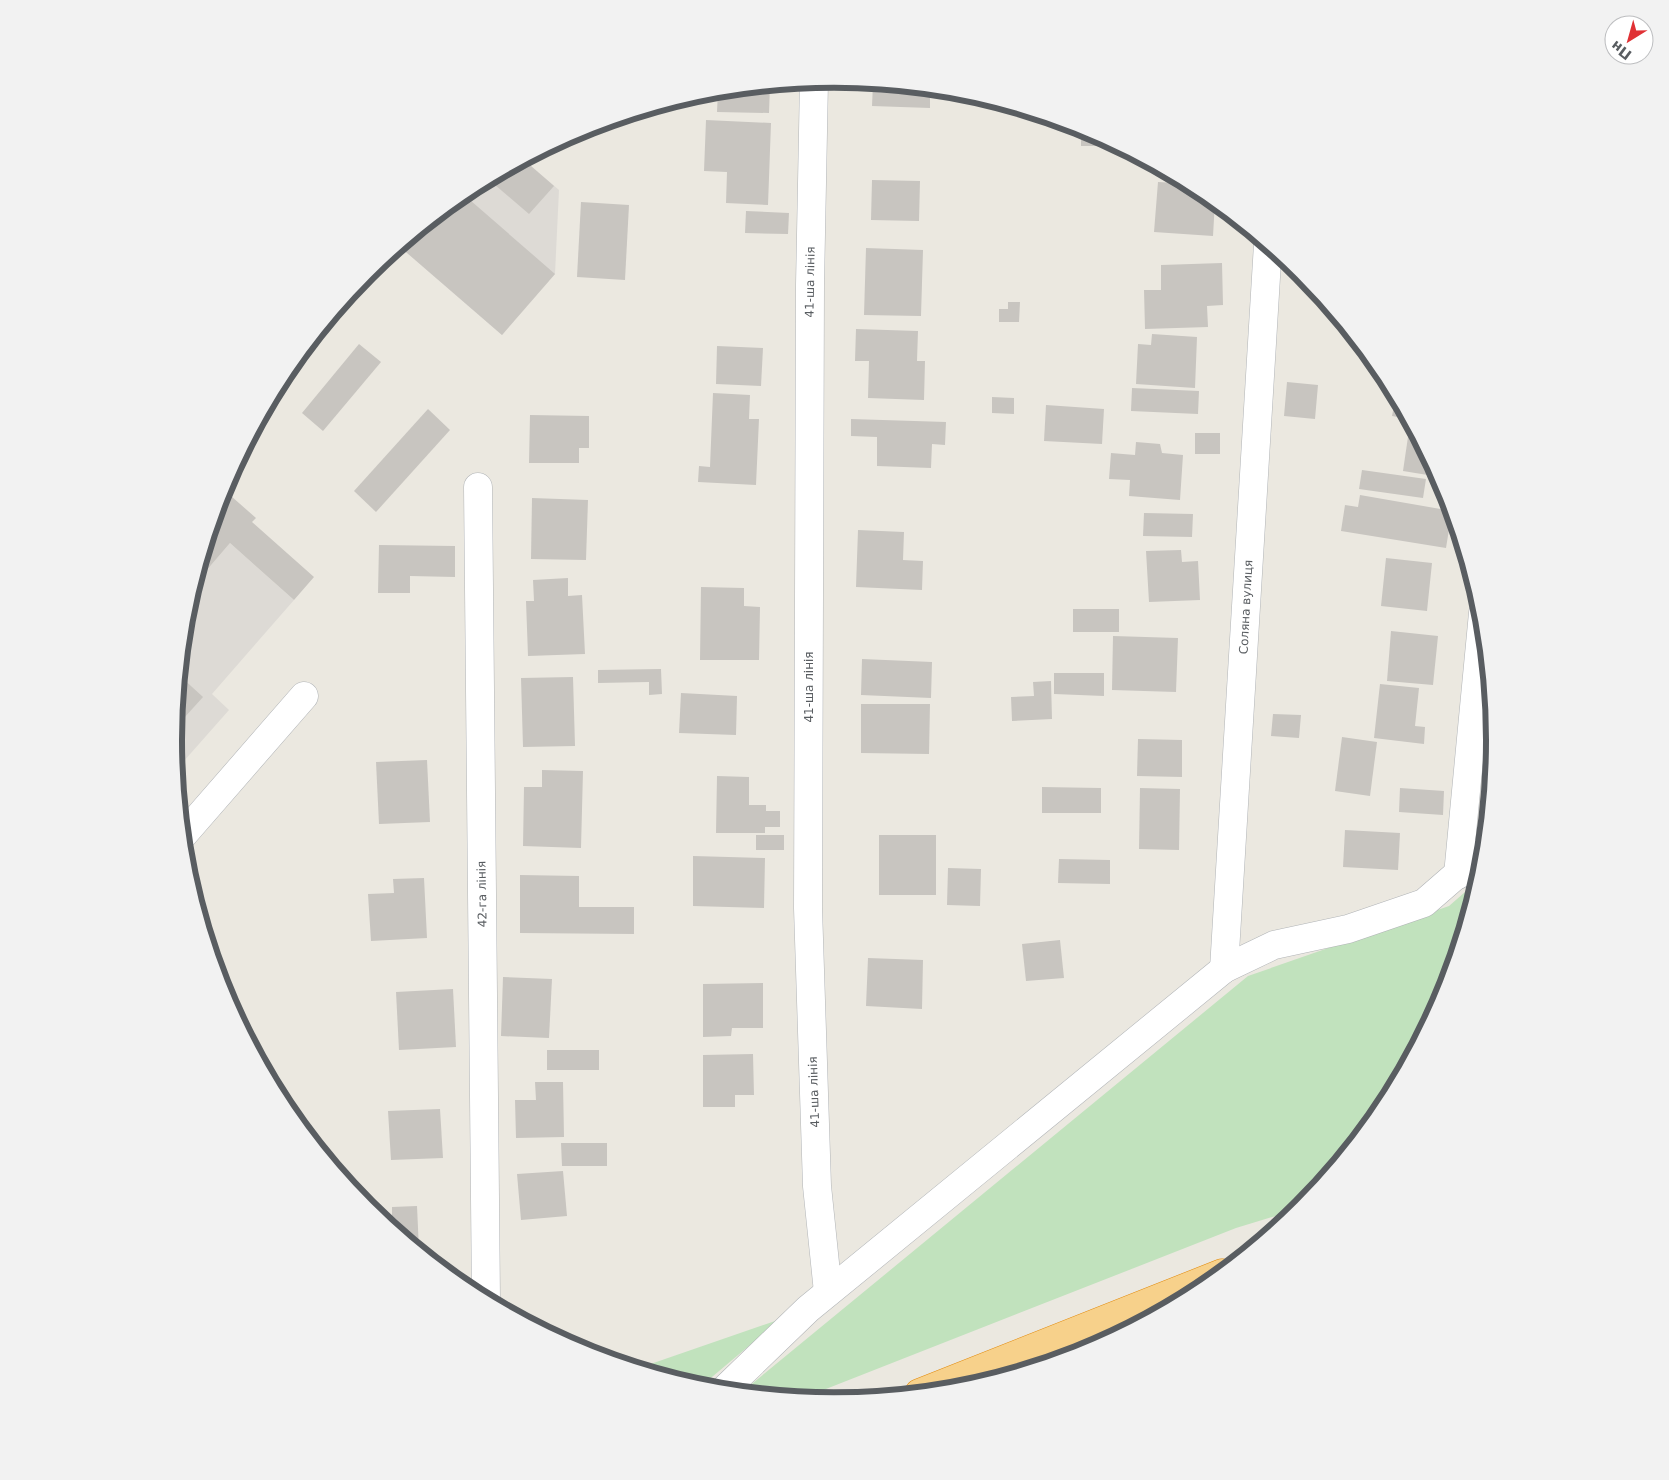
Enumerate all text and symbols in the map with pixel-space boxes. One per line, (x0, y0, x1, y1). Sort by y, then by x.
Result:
north arrow (1604, 15, 1654, 65)
text: Пн (1608, 38, 1635, 63)
street label: 41-ша лінія (802, 246, 818, 318)
street label: Соляна вулиця (1237, 559, 1255, 655)
street label: 41-ша лінія (802, 651, 816, 723)
street label: 42-га лінія (474, 861, 490, 927)
street label: 41-ша лінія (806, 1056, 822, 1128)

